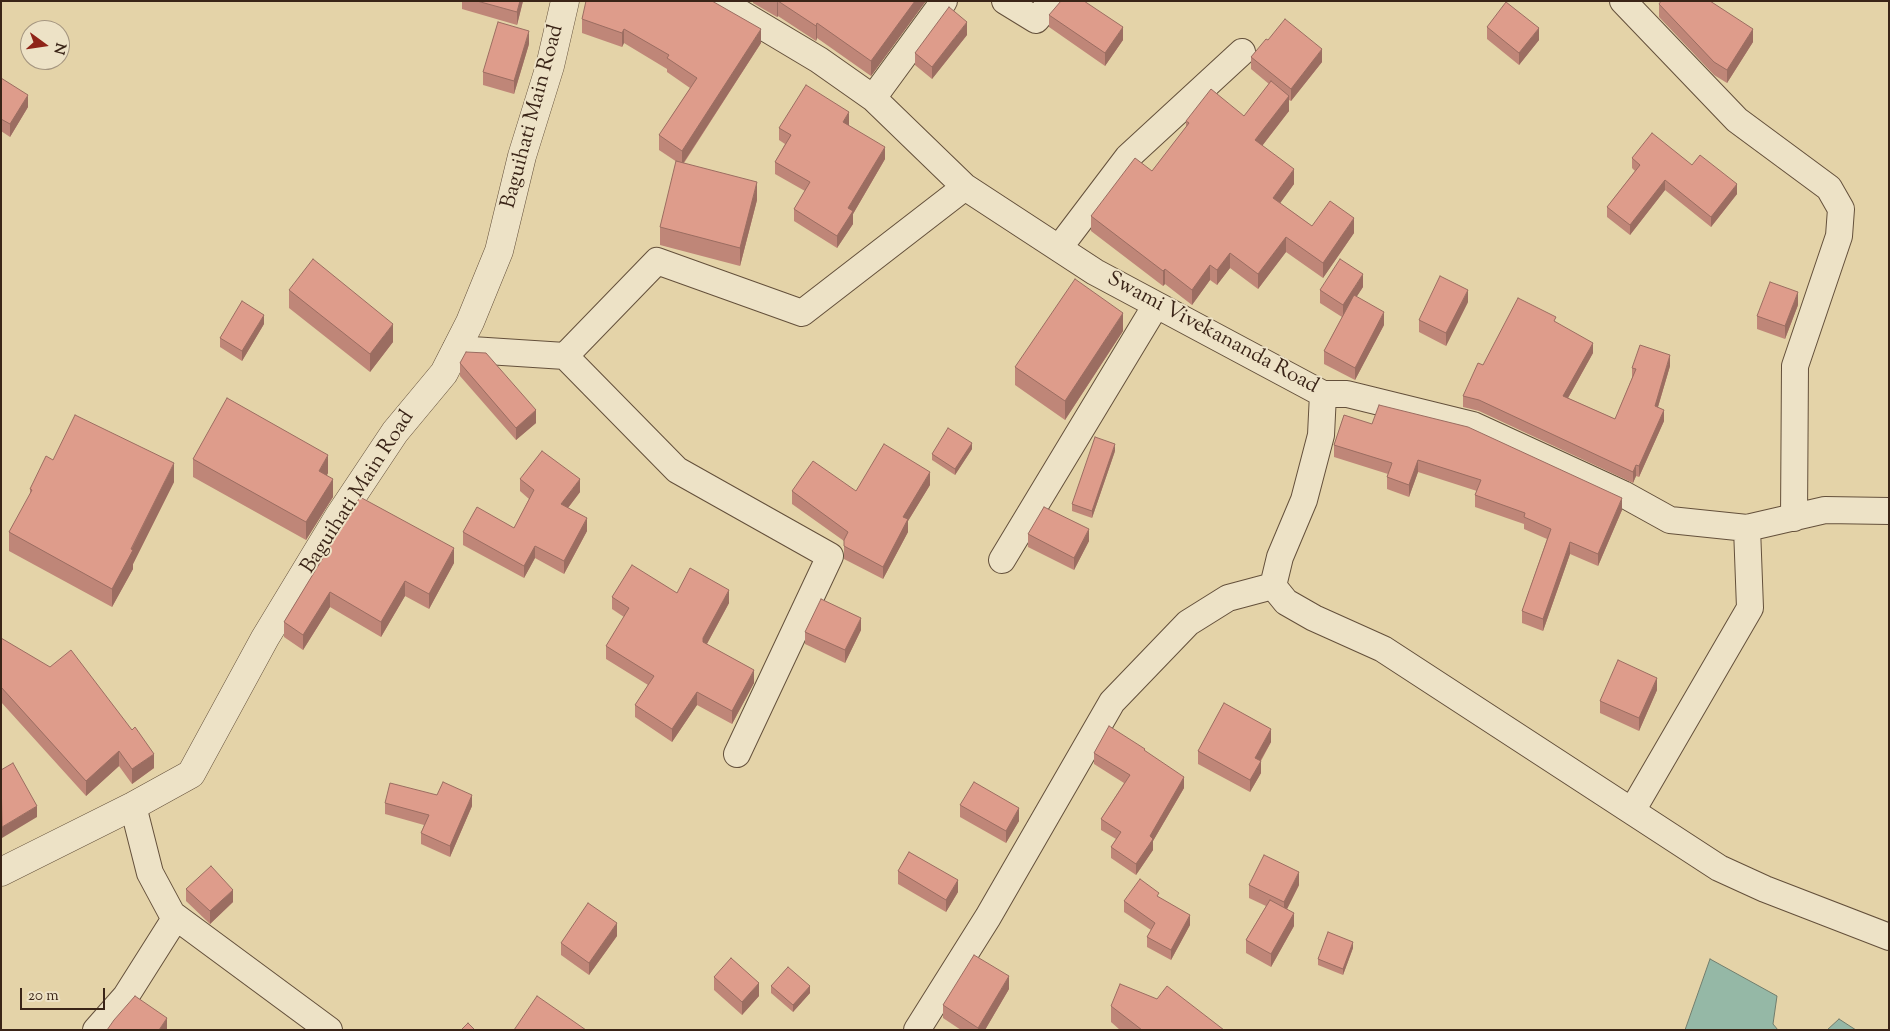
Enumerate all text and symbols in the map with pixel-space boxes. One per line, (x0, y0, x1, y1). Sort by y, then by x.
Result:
north arrow (20, 20, 70, 70)
street label: Baguihati Main Road (497, 22, 571, 212)
text: N (48, 41, 70, 56)
street label: Swami Vivekananda Road (1102, 267, 1322, 401)
street label: Baguihati Main Road (297, 407, 421, 579)
scale bar (22, 978, 108, 1010)
text: 20 m (28, 986, 59, 1007)

